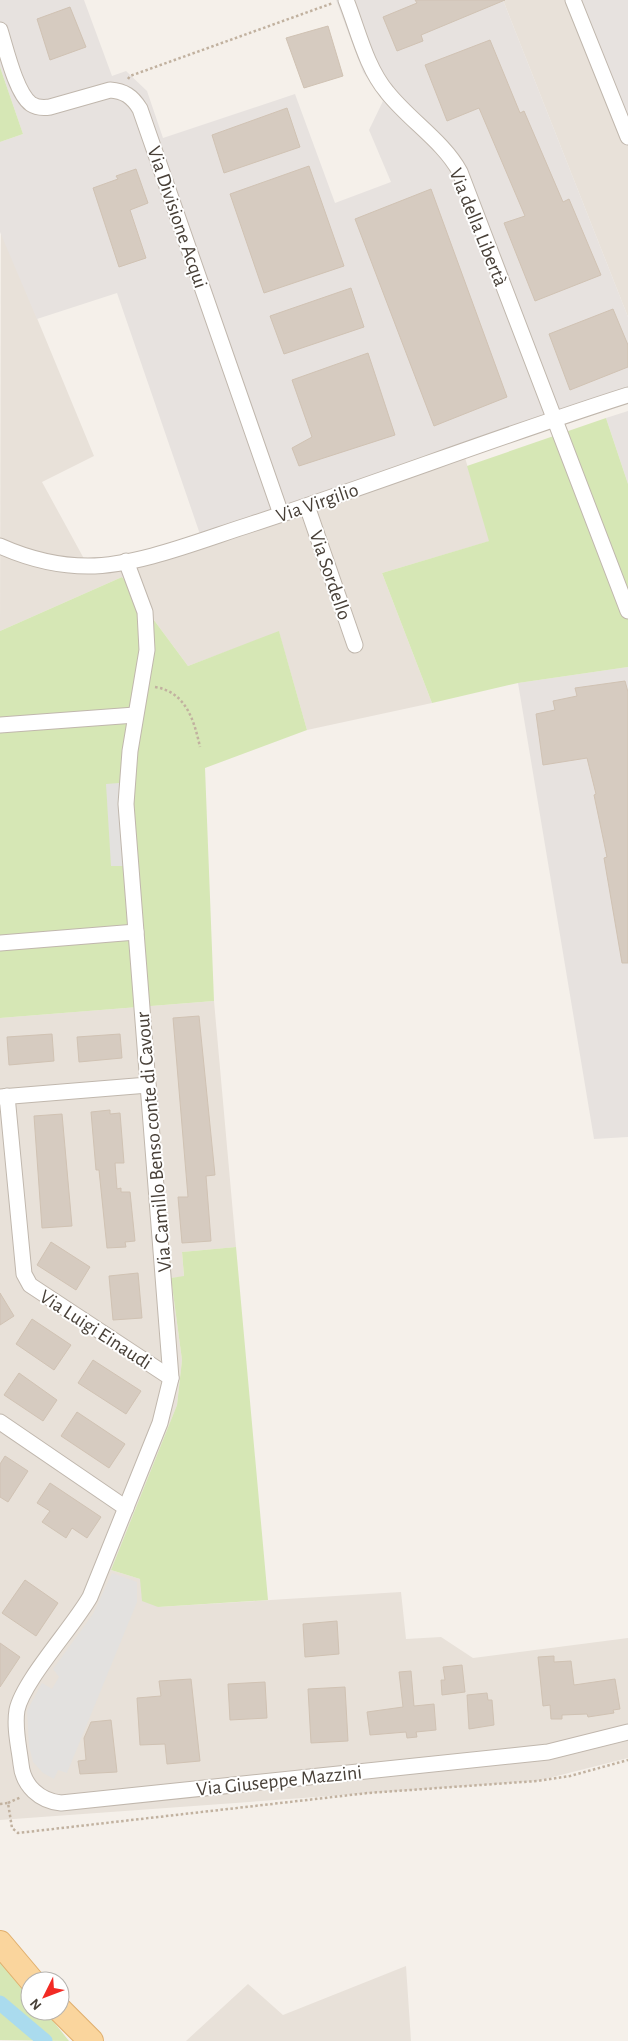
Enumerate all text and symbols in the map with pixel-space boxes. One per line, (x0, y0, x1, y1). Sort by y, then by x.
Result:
street label: Via Divisione Acqui (143, 144, 211, 291)
street label: Via della Libertà (445, 165, 511, 289)
street label: Via Virgilio (274, 480, 361, 526)
street label: Via Sordello (305, 528, 355, 623)
street label: Via Camillo Benso conte di Cavour (133, 1010, 175, 1273)
street label: Via Luigi Einaudi (36, 1286, 155, 1373)
street label: Via Giuseppe Mazzini (195, 1762, 363, 1800)
north arrow (20, 1971, 70, 2021)
text: N (28, 1996, 45, 2012)

